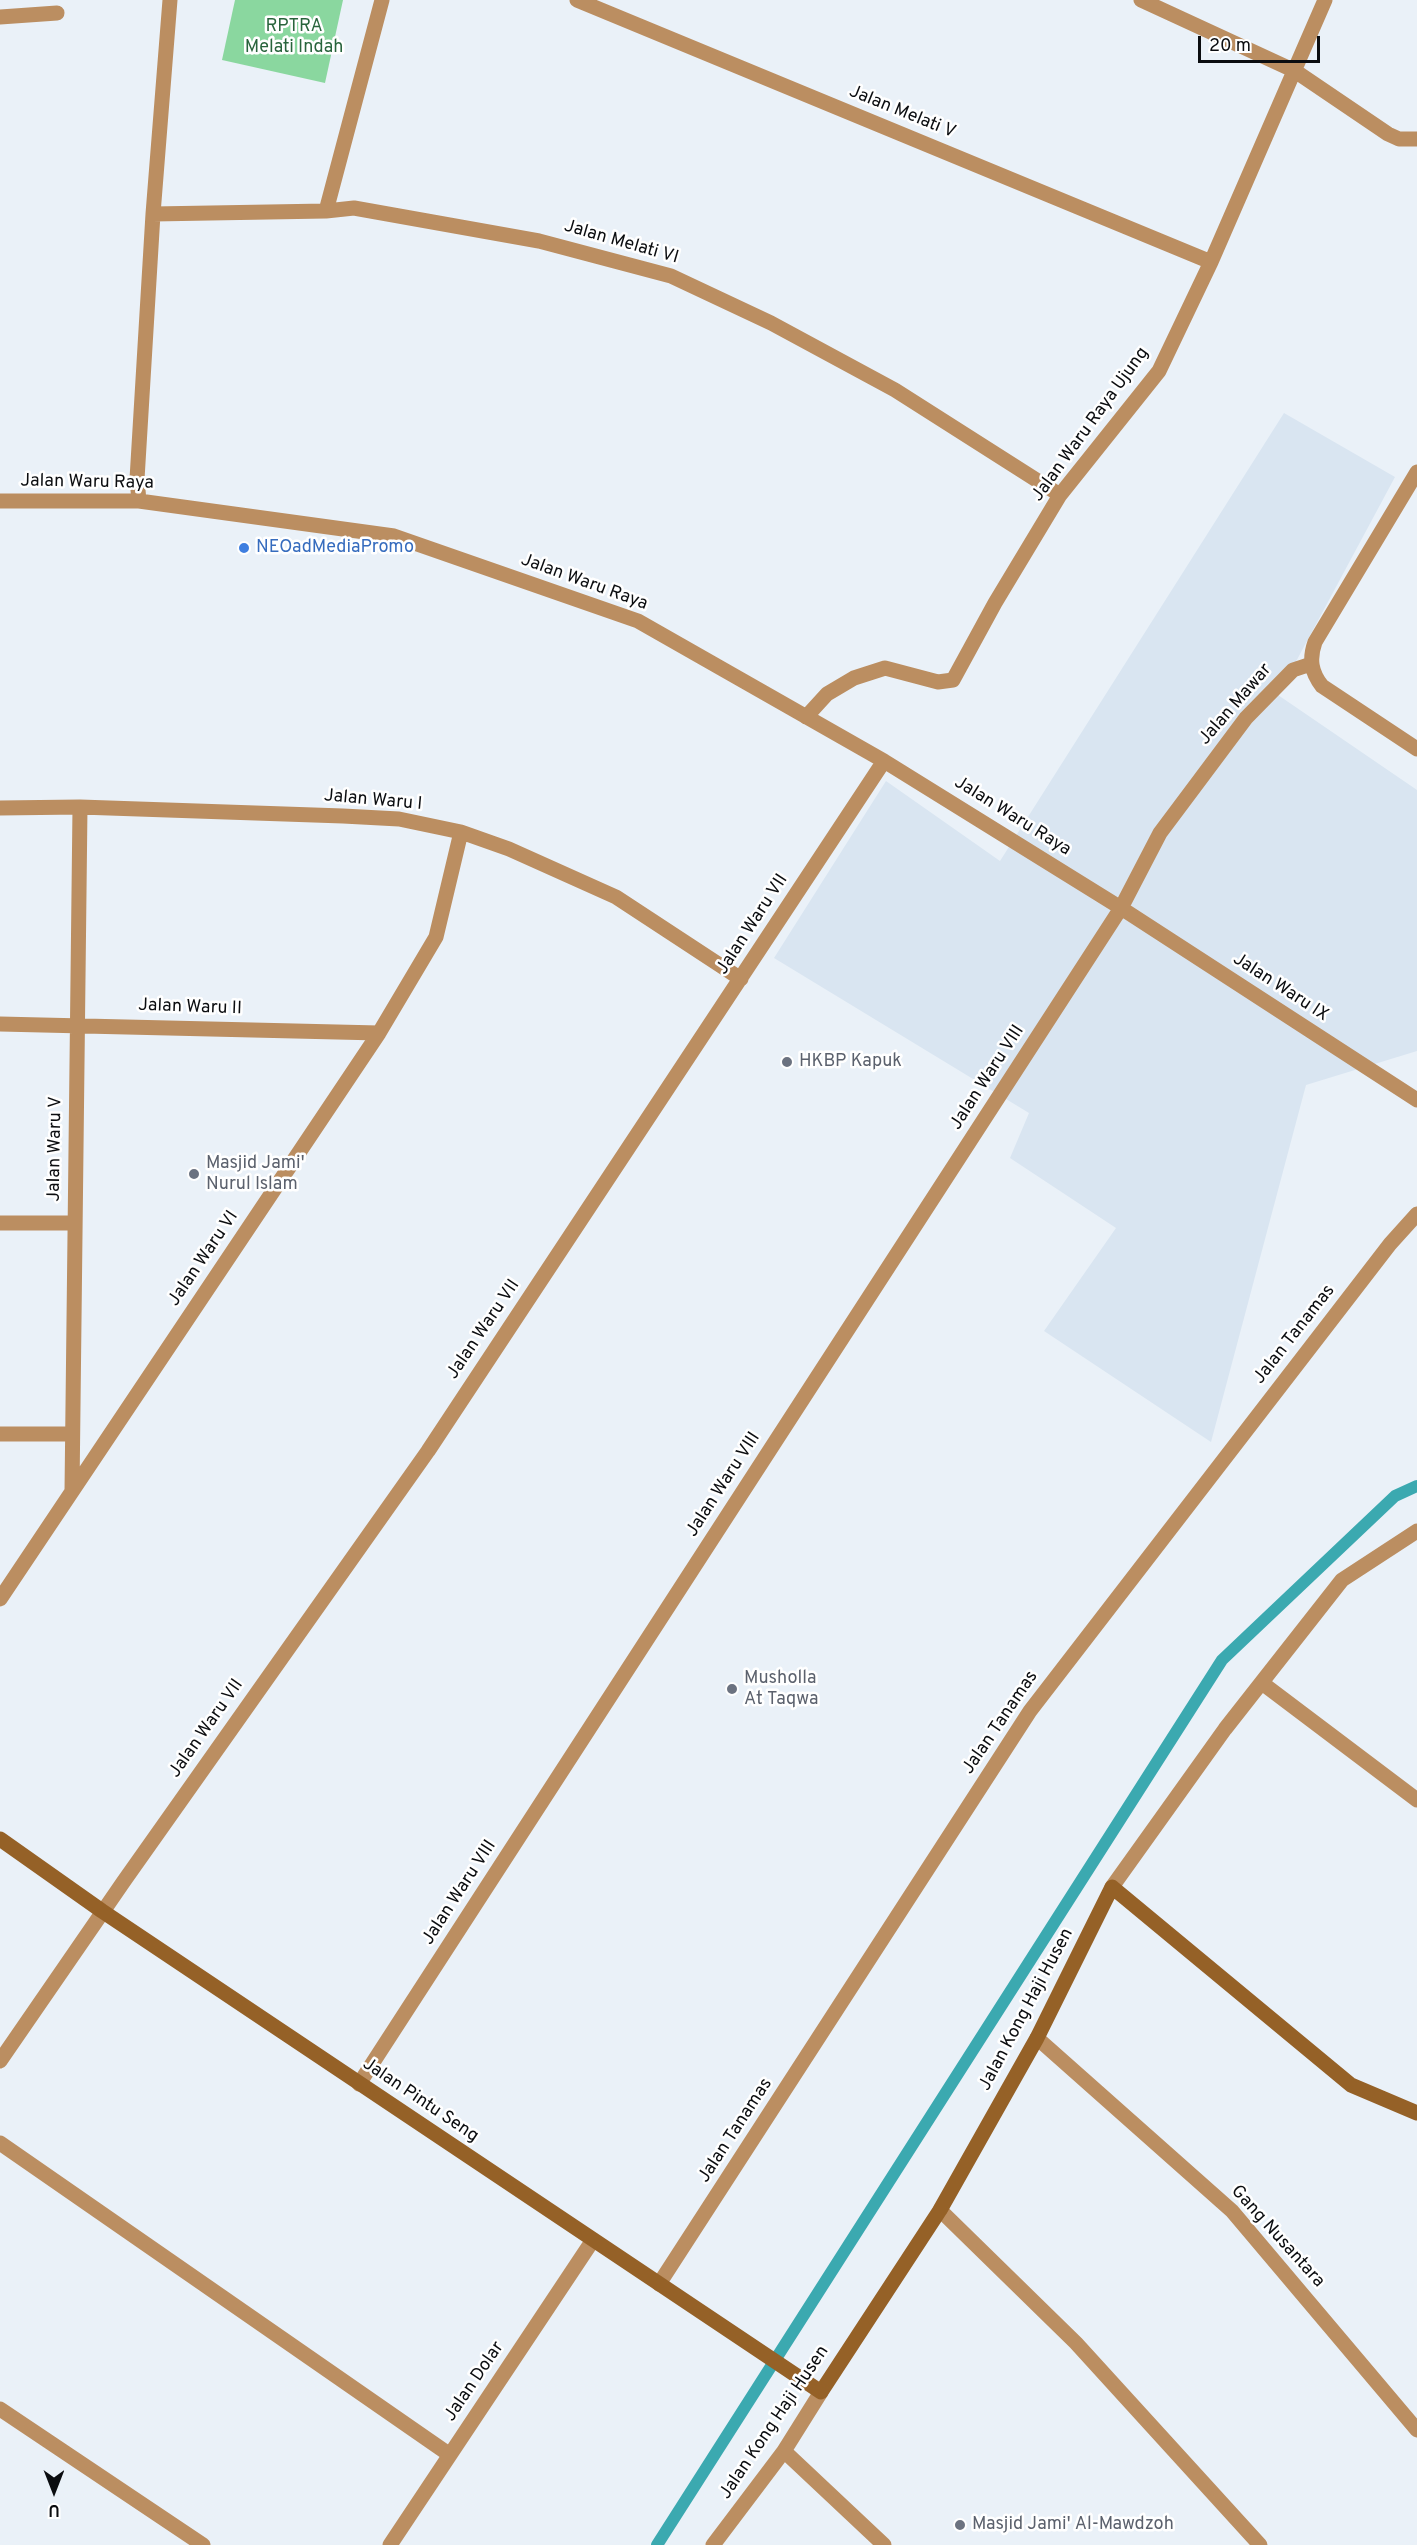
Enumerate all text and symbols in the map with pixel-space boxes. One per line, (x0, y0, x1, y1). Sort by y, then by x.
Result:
park label: RPTRA Melati Indah (245, 16, 343, 58)
scale bar (1201, 24, 1322, 62)
text: 20 m (1209, 35, 1251, 58)
street label: Jalan Melati V (845, 82, 959, 144)
street label: Jalan Melati VI (561, 216, 681, 270)
street label: Jalan Waru Raya Ujung (1028, 344, 1154, 506)
street label: Jalan Waru Raya (20, 471, 154, 495)
place label: NEOadMediaPromo (256, 537, 414, 559)
marker: NEOadMediaPromo (237, 541, 251, 555)
street label: Jalan Waru Raya (518, 550, 650, 616)
street label: Jalan Mawar (1195, 660, 1277, 750)
street label: Jalan Waru Raya (950, 772, 1074, 862)
street label: Jalan Waru I (323, 786, 423, 816)
street label: Jalan Waru VII (712, 871, 794, 979)
street label: Jalan Waru IX (1228, 949, 1332, 1027)
street label: Jalan Waru II (138, 995, 242, 1021)
street label: Jalan Waru VIII (946, 1022, 1030, 1134)
place label: HKBP Kapuk (799, 1051, 902, 1073)
marker: HKBP Kapuk (780, 1055, 794, 1069)
street label: Jalan Waru V (44, 1096, 68, 1202)
place label: Masjid Jami' Nurul Islam (206, 1153, 305, 1196)
marker: Masjid Jami' Nurul Islam (187, 1167, 201, 1181)
street label: Jalan Waru VI (164, 1207, 244, 1311)
street label: Jalan Waru VII (443, 1276, 525, 1384)
street label: Jalan Tanamas (1249, 1281, 1341, 1389)
street label: Jalan Waru VIII (682, 1429, 766, 1541)
street label: Jalan Tanamas (958, 1667, 1044, 1779)
place label: Musholla At Taqwa (744, 1668, 818, 1710)
street label: Jalan Waru VII (165, 1676, 249, 1782)
marker: Musholla At Taqwa (725, 1682, 739, 1696)
street label: Jalan Waru VIII (418, 1837, 502, 1949)
street label: Jalan Kong Haji Husen (975, 1925, 1079, 2095)
street label: Jalan Pintu Seng (358, 2054, 482, 2148)
street label: Jalan Tanamas (694, 2075, 778, 2187)
street label: Gang Nusantara (1225, 2181, 1329, 2293)
street label: Jalan Dolar (440, 2338, 510, 2426)
street label: Jalan Kong Haji Husen (716, 2342, 834, 2504)
north arrow (24, 2461, 84, 2521)
text: U (48, 2499, 60, 2519)
place label: Masjid Jami' Al-Mawdzoh (972, 2514, 1174, 2536)
marker: Masjid Jami' Al-Mawdzoh (953, 2518, 967, 2532)

